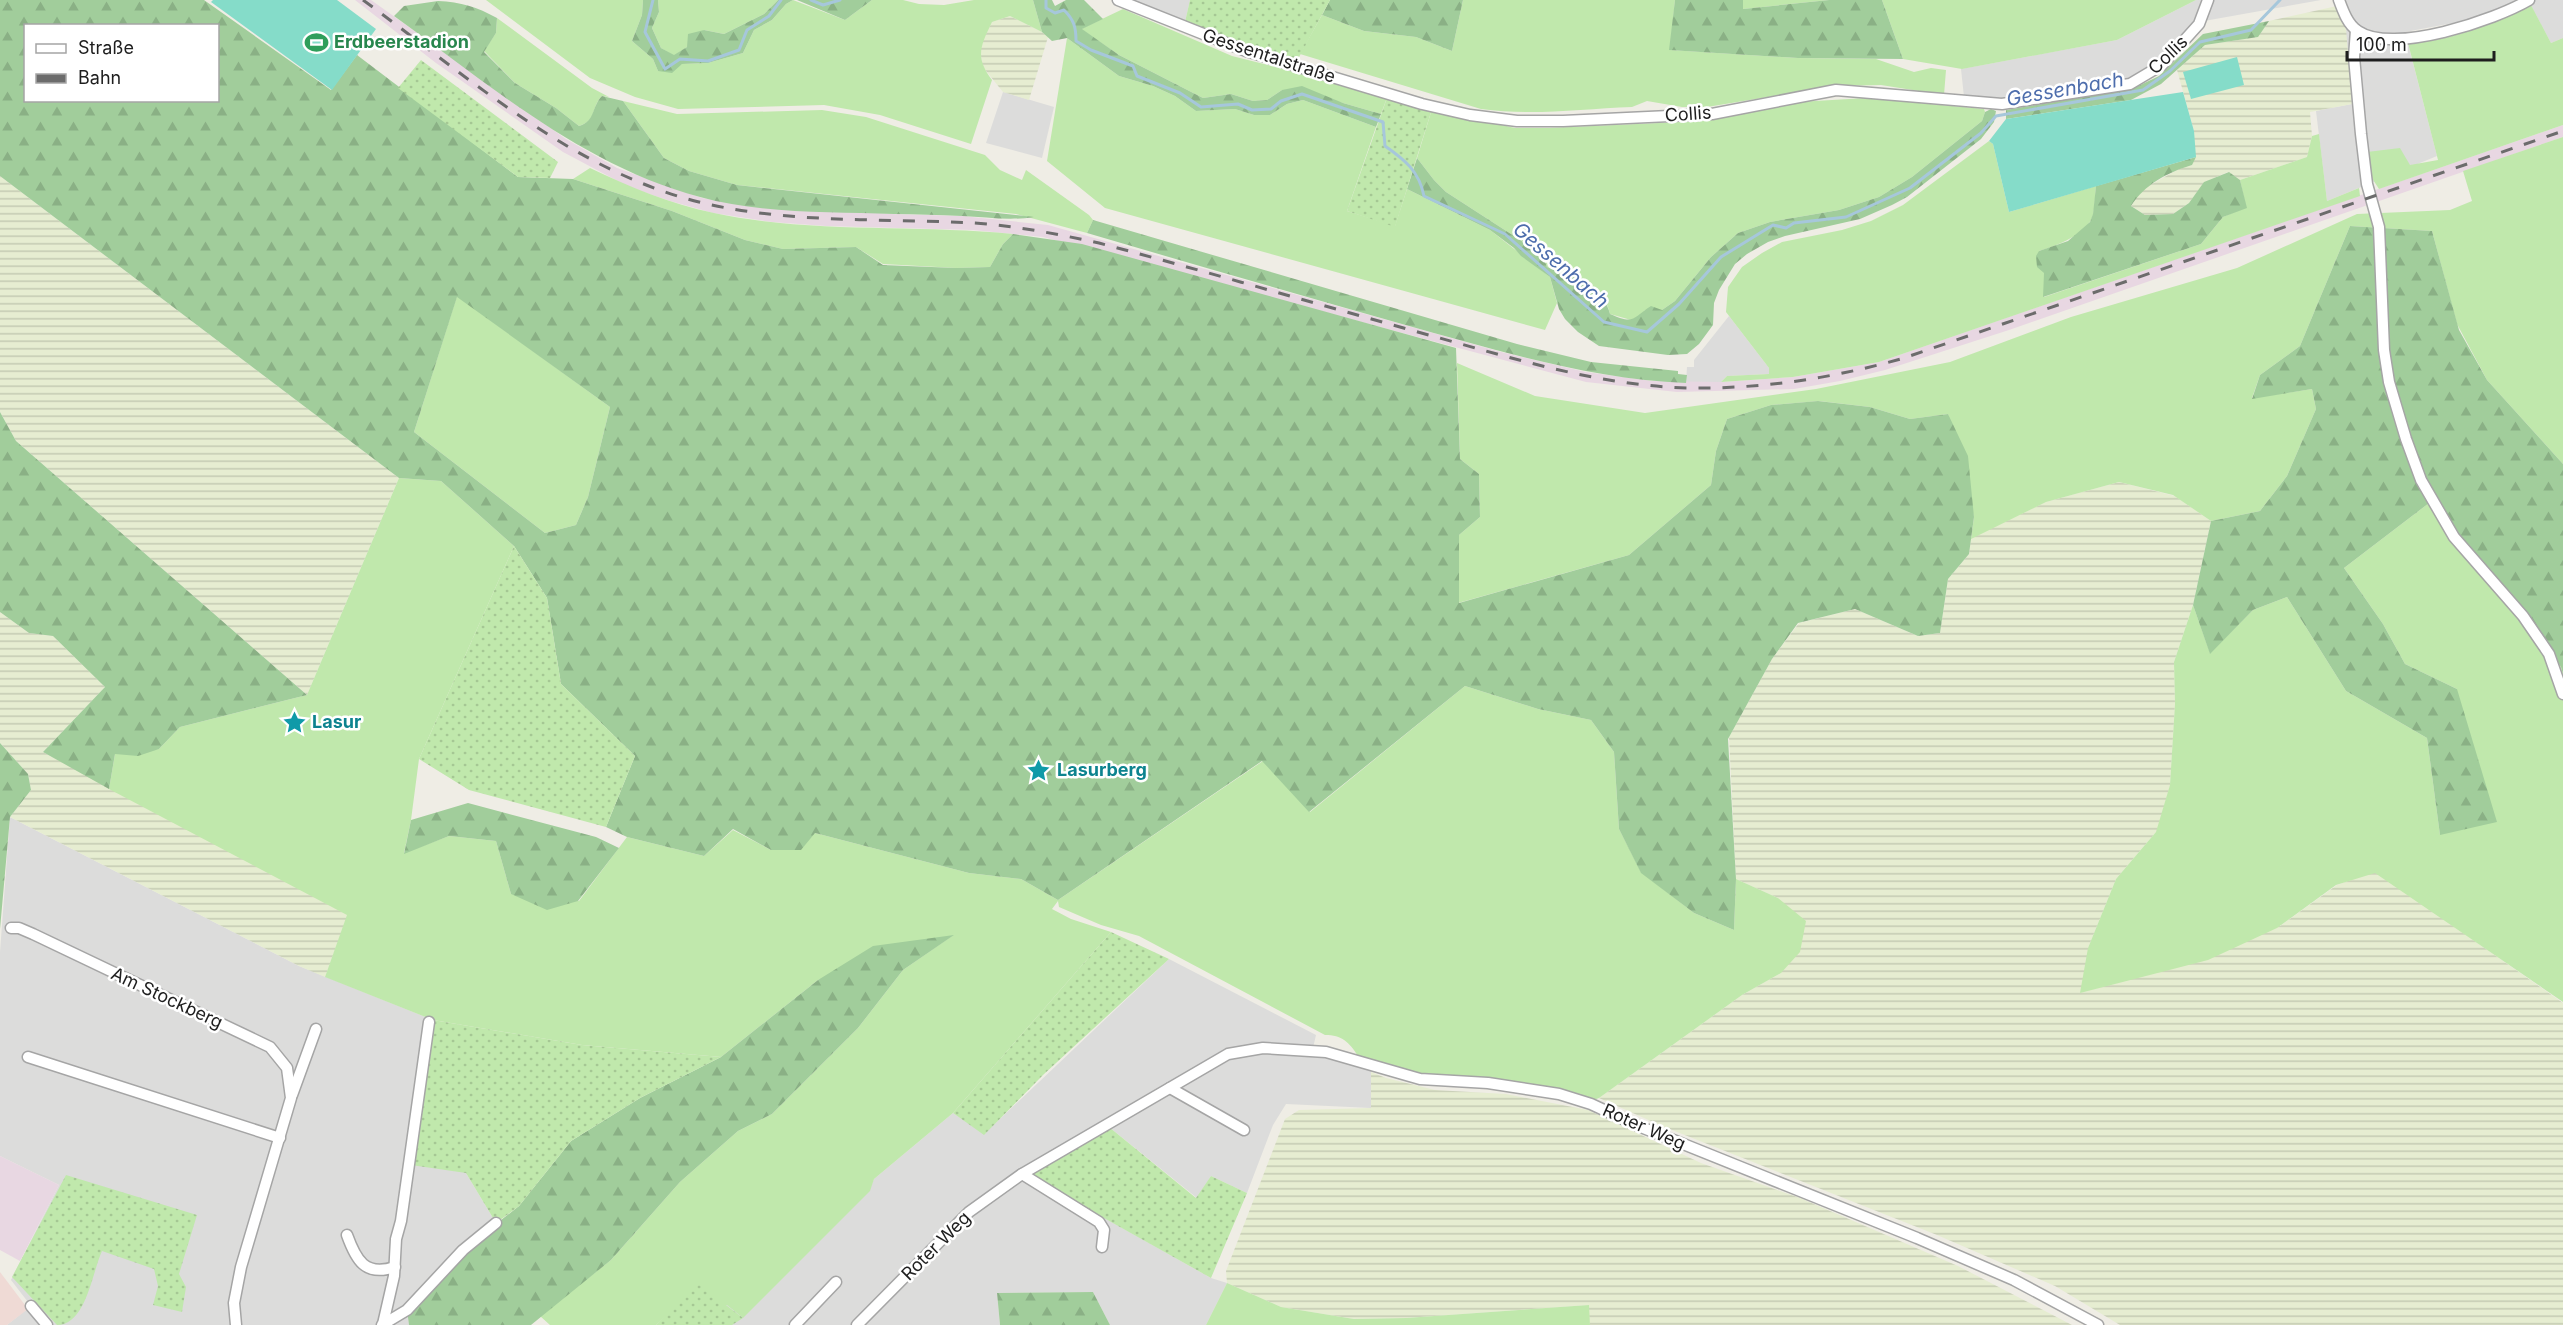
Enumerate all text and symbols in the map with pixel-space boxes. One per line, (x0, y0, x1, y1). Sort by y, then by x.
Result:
legend (24, 24, 219, 102)
street label: Gessentalstraße (1200, 24, 1338, 87)
scale bar (2347, 24, 2494, 62)
sports icon: Erdbeerstadion (303, 29, 329, 55)
place label: Erdbeerstadion (334, 31, 469, 52)
street label: Collis (2144, 31, 2192, 78)
text: 100 m (2356, 34, 2407, 55)
text: Straße (78, 37, 134, 58)
text: Bahn (78, 67, 121, 88)
water label: Gessenbach (2004, 67, 2126, 111)
street label: Collis (1664, 101, 1712, 126)
water label: Gessenbach (1508, 217, 1614, 313)
place icon: Lasur (281, 709, 307, 735)
place label: Lasur (312, 711, 361, 732)
place icon: Lasurberg (1026, 757, 1052, 783)
place label: Lasurberg (1057, 759, 1147, 780)
street label: Am Stockberg (108, 963, 226, 1033)
street label: Roter Weg (1600, 1099, 1689, 1154)
street label: Roter Weg (897, 1207, 974, 1284)

